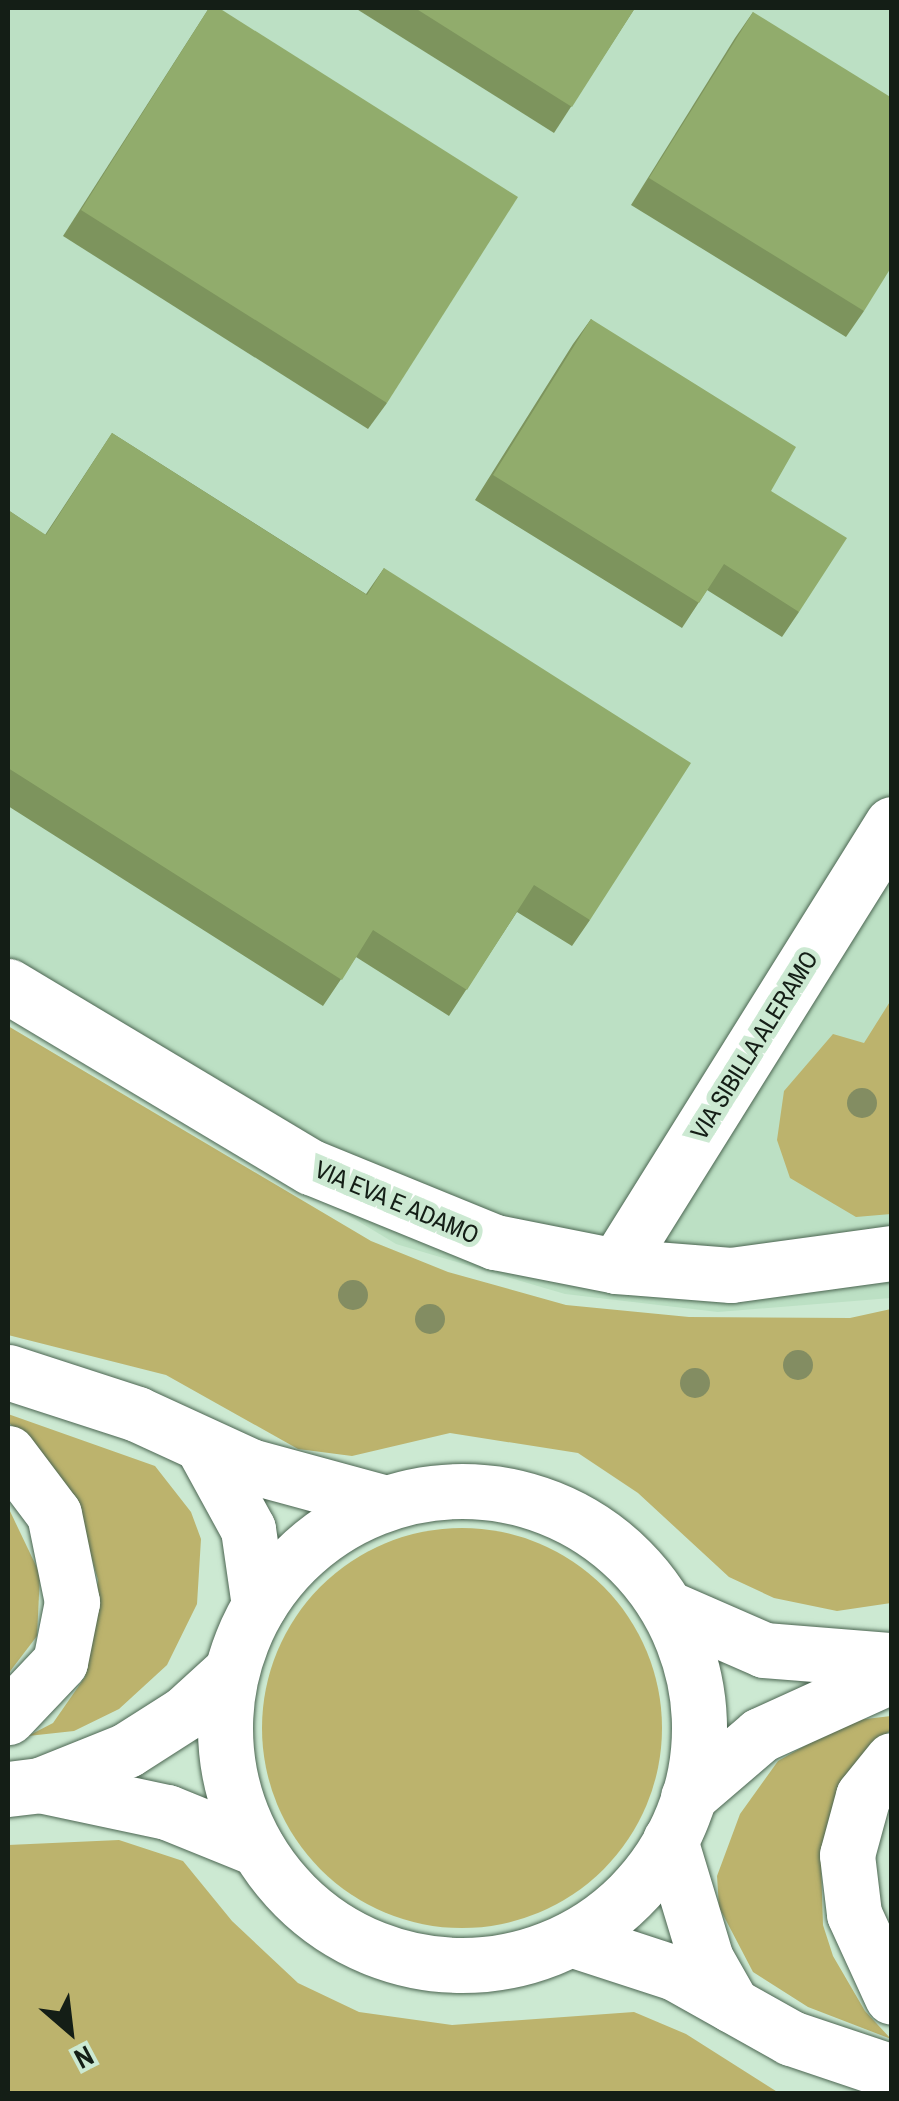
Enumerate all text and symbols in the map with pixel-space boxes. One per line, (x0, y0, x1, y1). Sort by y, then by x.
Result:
street label: VIA SIBILLA ALERAMO (683, 944, 825, 1146)
street label: VIA EVA E ADAMO (309, 1153, 485, 1251)
north arrow (20, 1981, 120, 2081)
text: N (68, 2037, 100, 2078)

